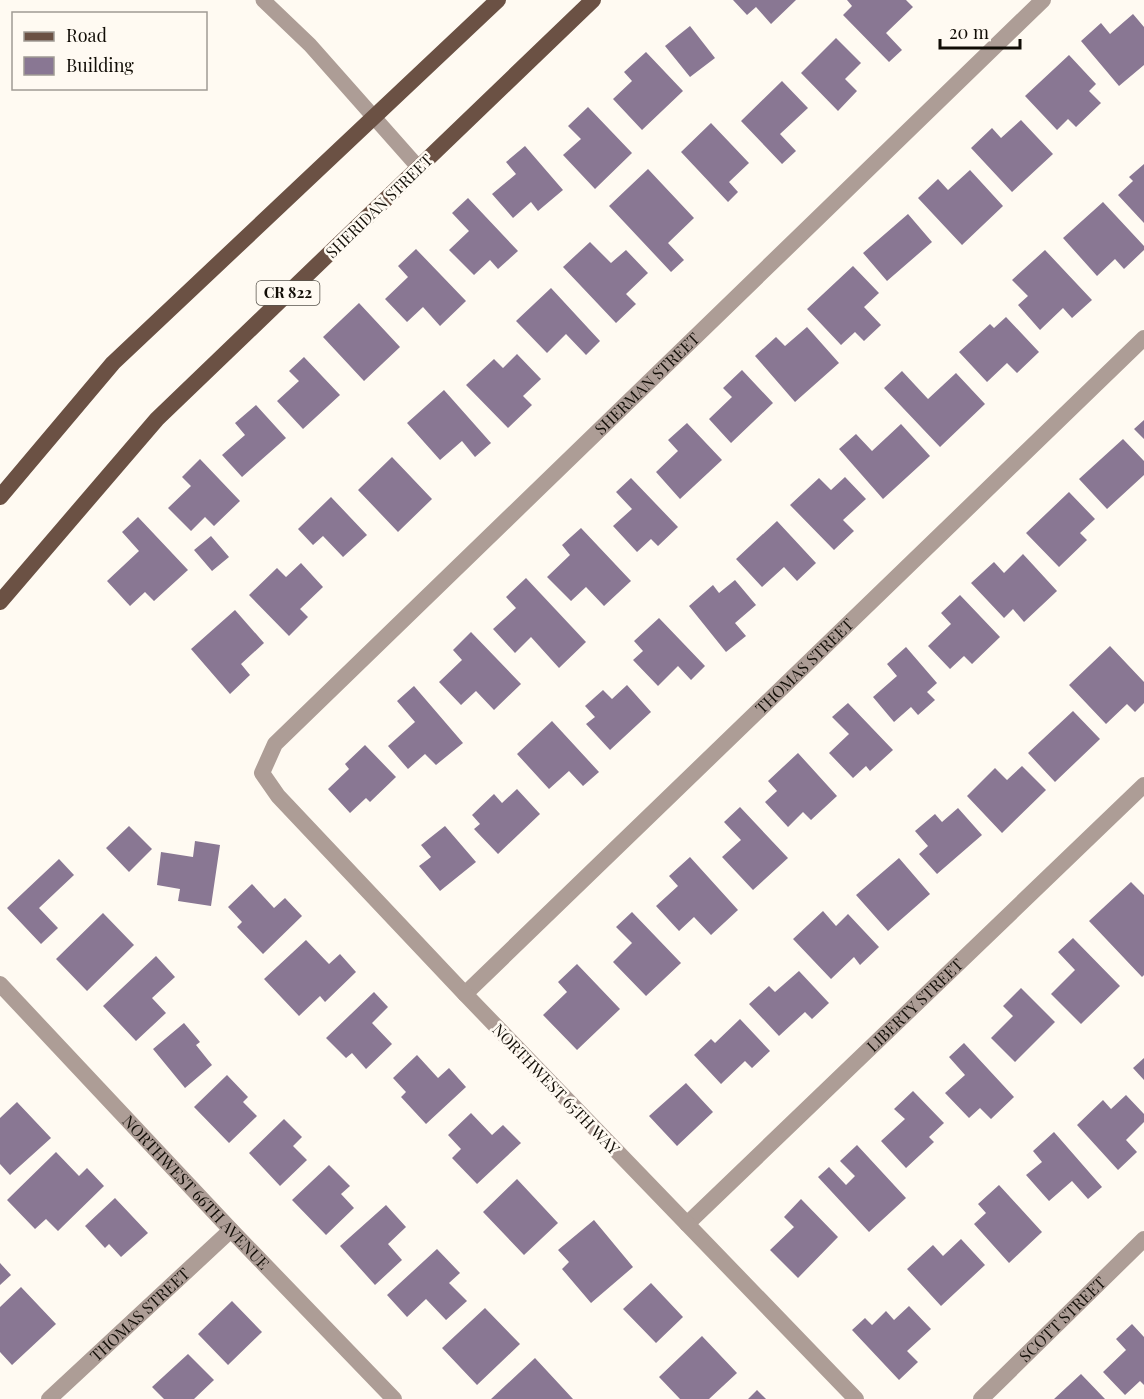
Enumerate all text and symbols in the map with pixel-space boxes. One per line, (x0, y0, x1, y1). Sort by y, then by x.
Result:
legend (12, 12, 207, 90)
scale bar (940, 12, 1020, 50)
text: 20 m (949, 20, 989, 44)
text: Road (66, 23, 107, 47)
text: Building (66, 53, 134, 77)
street label: SHERIDAN STREET (321, 149, 437, 262)
road number: CR 822 (256, 281, 320, 305)
street label: SHERMAN STREET (590, 328, 704, 439)
street label: THOMAS STREET (751, 613, 858, 718)
street label: LIBERTY STREET (862, 953, 967, 1056)
street label: NORTHWEST 65TH WAY (488, 1019, 625, 1159)
street label: NORTHWEST 66TH AVENUE (118, 1110, 274, 1274)
street label: THOMAS STREET (85, 1263, 194, 1366)
street label: SCOTT STREET (1014, 1272, 1110, 1366)

